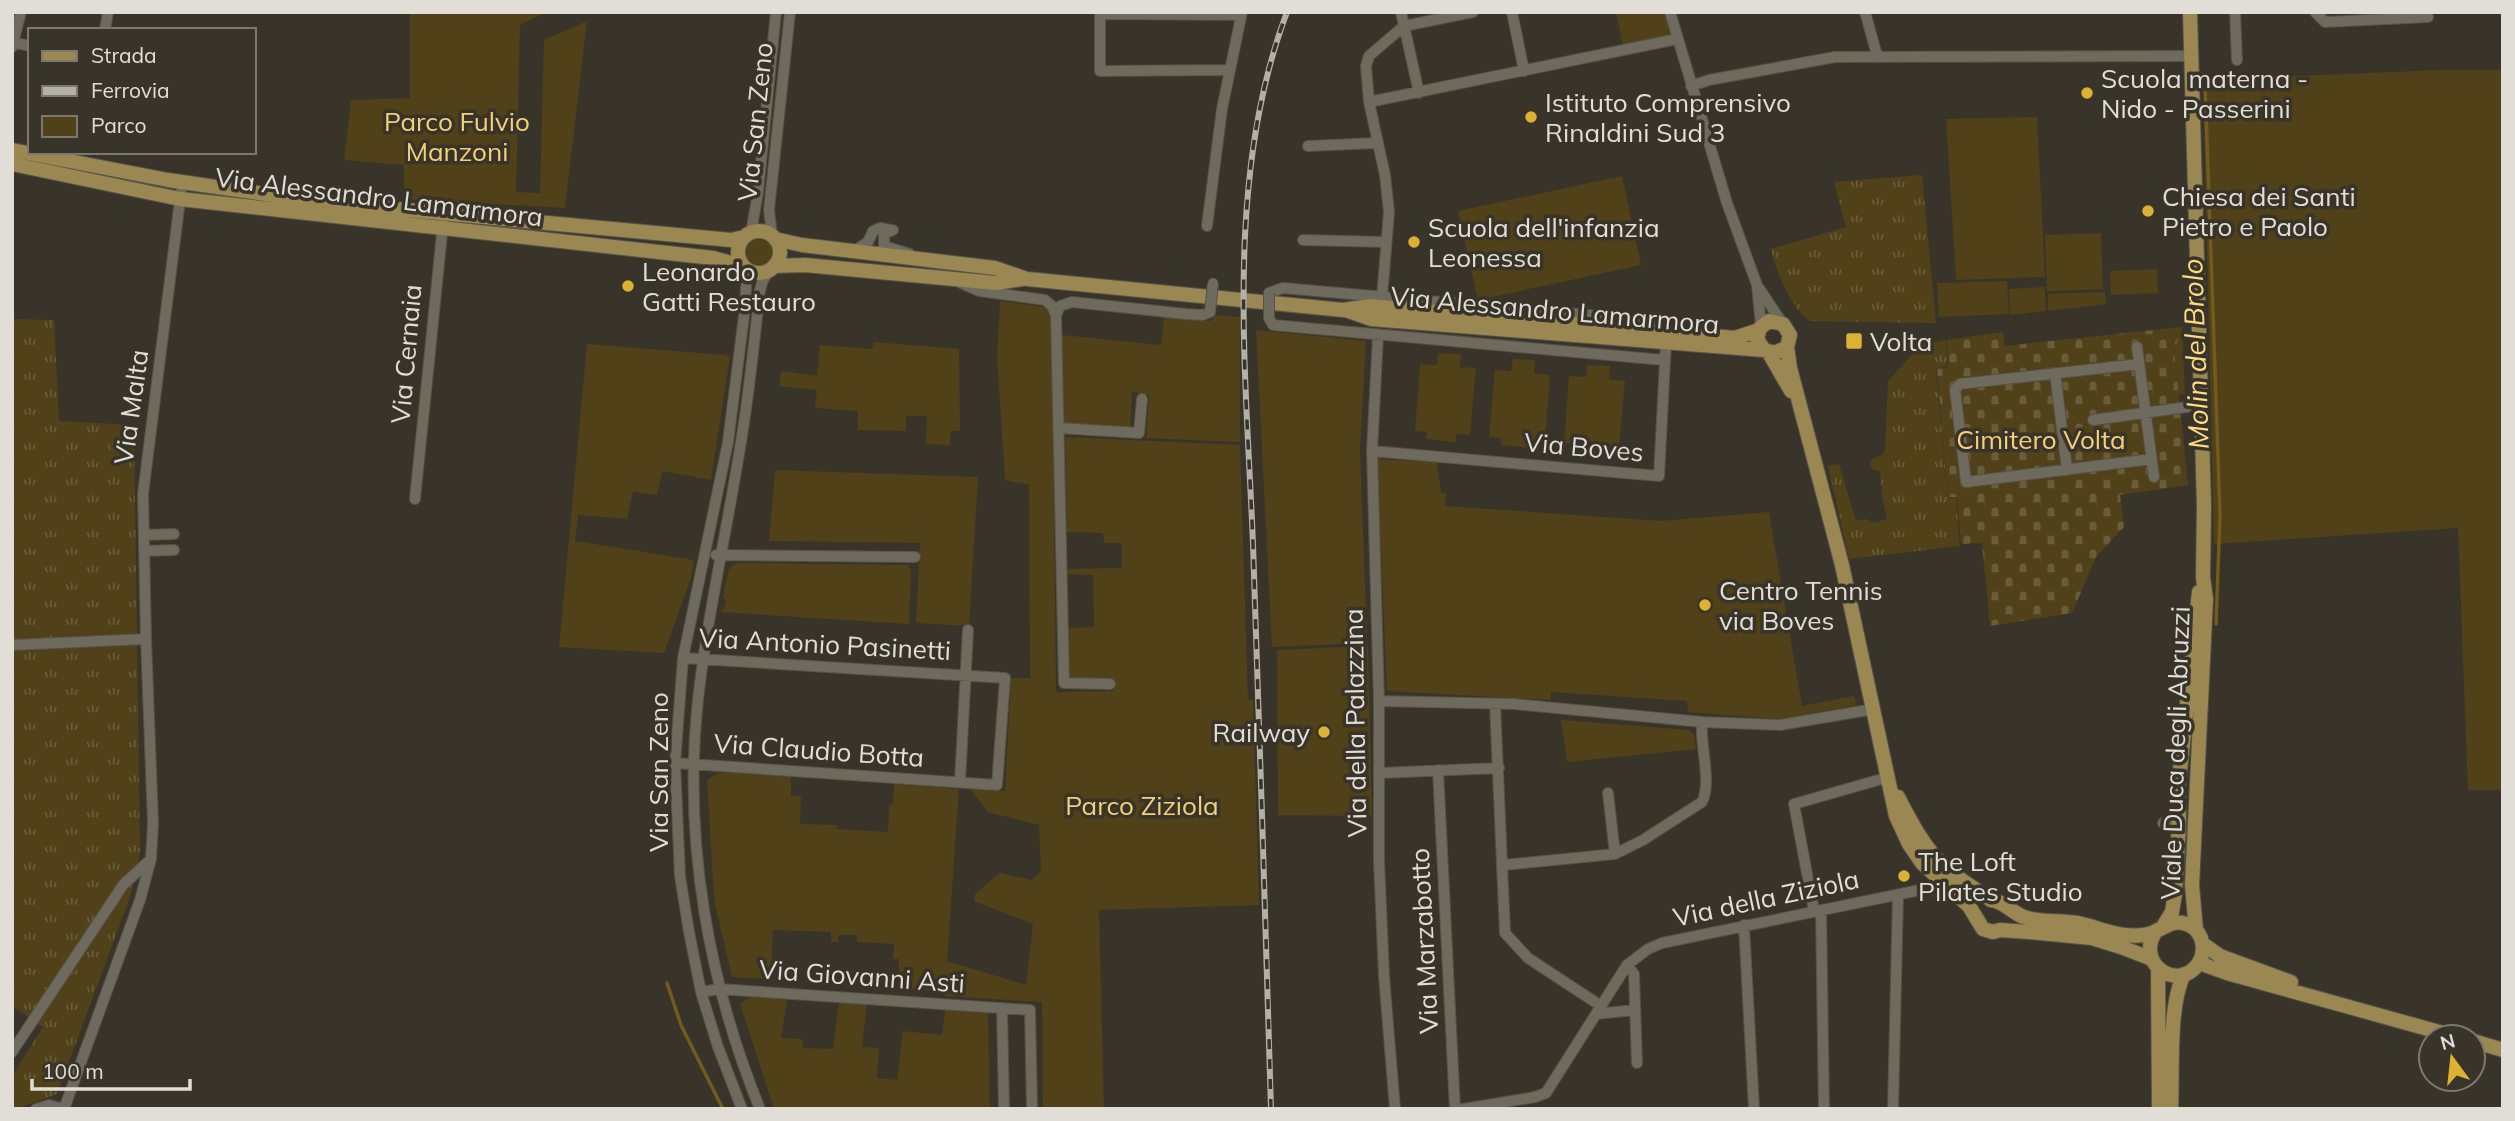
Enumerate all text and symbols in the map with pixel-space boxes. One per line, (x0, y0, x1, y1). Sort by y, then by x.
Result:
legend (28, 28, 256, 154)
street label: Via San Zeno (730, 41, 780, 203)
text: Strada (91, 42, 157, 68)
place label: Scuola materna - Nido - Passerini (2101, 62, 2308, 125)
text: Ferrovia (91, 77, 170, 103)
marker: Scuola materna - Nido - Passerini (2079, 85, 2095, 101)
place label: Istituto Comprensivo Rinaldini Sud 3 (1545, 86, 1791, 149)
park label: Parco Fulvio Manzoni (384, 105, 530, 168)
marker: Istituto Comprensivo Rinaldini Sud 3 (1523, 109, 1539, 125)
text: Parco (91, 112, 146, 138)
street label: Via Alessandro Lamarmora (213, 161, 545, 233)
place label: Chiesa dei Santi Pietro e Paolo (2162, 180, 2356, 243)
marker: Chiesa dei Santi Pietro e Paolo (2140, 203, 2156, 219)
place label: Scuola dell'infanzia Leonessa (1428, 211, 1660, 274)
marker: Scuola dell'infanzia Leonessa (1406, 234, 1422, 250)
place label: Leonardo Gatti Restauro (642, 255, 816, 318)
water label: Molin del Brolo (2174, 258, 2216, 450)
marker: Leonardo Gatti Restauro (620, 278, 636, 294)
street label: Via Alessandro Lamarmora (1389, 279, 1721, 341)
street label: Via Cernaia (383, 283, 429, 425)
place label: Volta (1870, 325, 1932, 358)
marker: Volta (1844, 331, 1864, 351)
street label: Via Malta (107, 348, 155, 466)
park label: Cimitero Volta (1956, 423, 2126, 456)
street label: Via Boves (1523, 425, 1645, 469)
place label: Centro Tennis via Boves (1719, 574, 1883, 637)
marker: Centro Tennis via Boves (1697, 597, 1713, 613)
street label: Viale Duca degli Abruzzi (2153, 606, 2197, 900)
street label: Via della Palazzina (1337, 608, 1373, 838)
street label: Via Antonio Pasinetti (698, 621, 952, 667)
street label: Via San Zeno (642, 692, 675, 852)
place label: Railway (1212, 716, 1310, 749)
marker: Railway (1316, 724, 1332, 740)
street label: Via Claudio Botta (713, 726, 925, 774)
park label: Parco Ziziola (1065, 789, 1219, 822)
place label: The Loft Pilates Studio (1918, 845, 2083, 908)
street label: Via Marzabotto (1403, 847, 1445, 1035)
street label: Via della Ziziola (1670, 862, 1862, 934)
marker: The Loft Pilates Studio (1896, 868, 1912, 884)
street label: Via Giovanni Asti (758, 952, 966, 1000)
north arrow (2417, 1023, 2487, 1093)
text: N (2438, 1028, 2458, 1055)
scale bar (32, 1048, 189, 1092)
text: 100 m (42, 1058, 104, 1084)

